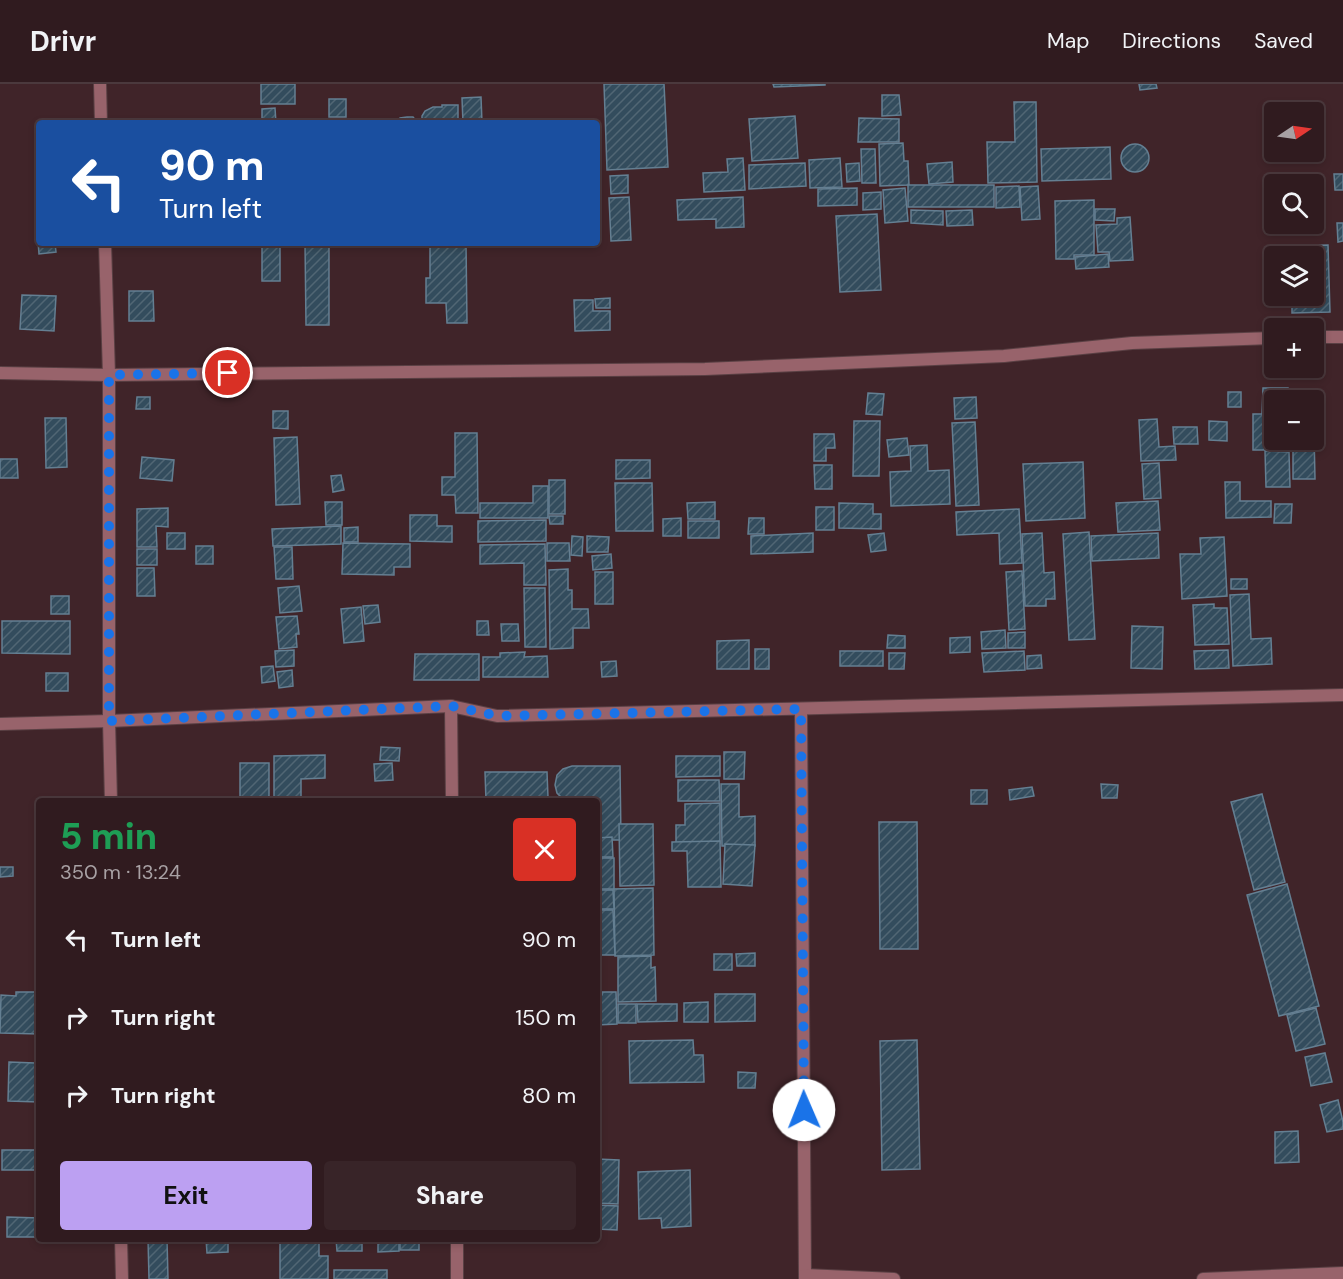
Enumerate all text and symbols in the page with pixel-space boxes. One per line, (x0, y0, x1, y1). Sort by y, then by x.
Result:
text: Drivr (30, 23, 96, 60)
text: Map (1047, 27, 1089, 55)
text: Directions (1122, 27, 1221, 55)
text: Saved (1254, 27, 1313, 55)
north arrow (1264, 102, 1324, 162)
map controls (1264, 102, 1324, 450)
text: 90 m (159, 138, 265, 193)
icon: left (60, 144, 138, 222)
button: search (1264, 174, 1324, 234)
text: Turn left (159, 191, 262, 226)
button: layers (1264, 246, 1324, 306)
button: + (1264, 318, 1324, 378)
pin (202, 347, 253, 398)
icon: arrive (211, 356, 244, 389)
button: − (1264, 390, 1324, 450)
text: 5 min (60, 813, 157, 860)
button: close (513, 818, 576, 881)
text: 350 m · 13:24 (60, 859, 181, 885)
icon: left (60, 923, 93, 956)
text: Turn left (111, 925, 201, 954)
text: 90 m (522, 925, 576, 954)
icon: right (60, 1001, 93, 1034)
text: Turn right (111, 1003, 216, 1032)
text: 150 m (515, 1003, 576, 1032)
position arrow (772, 1078, 836, 1142)
icon: right (60, 1079, 93, 1112)
text: Turn right (111, 1081, 216, 1110)
text: 80 m (522, 1081, 576, 1110)
button: Exit (60, 1161, 312, 1230)
button: Share (324, 1161, 576, 1230)

